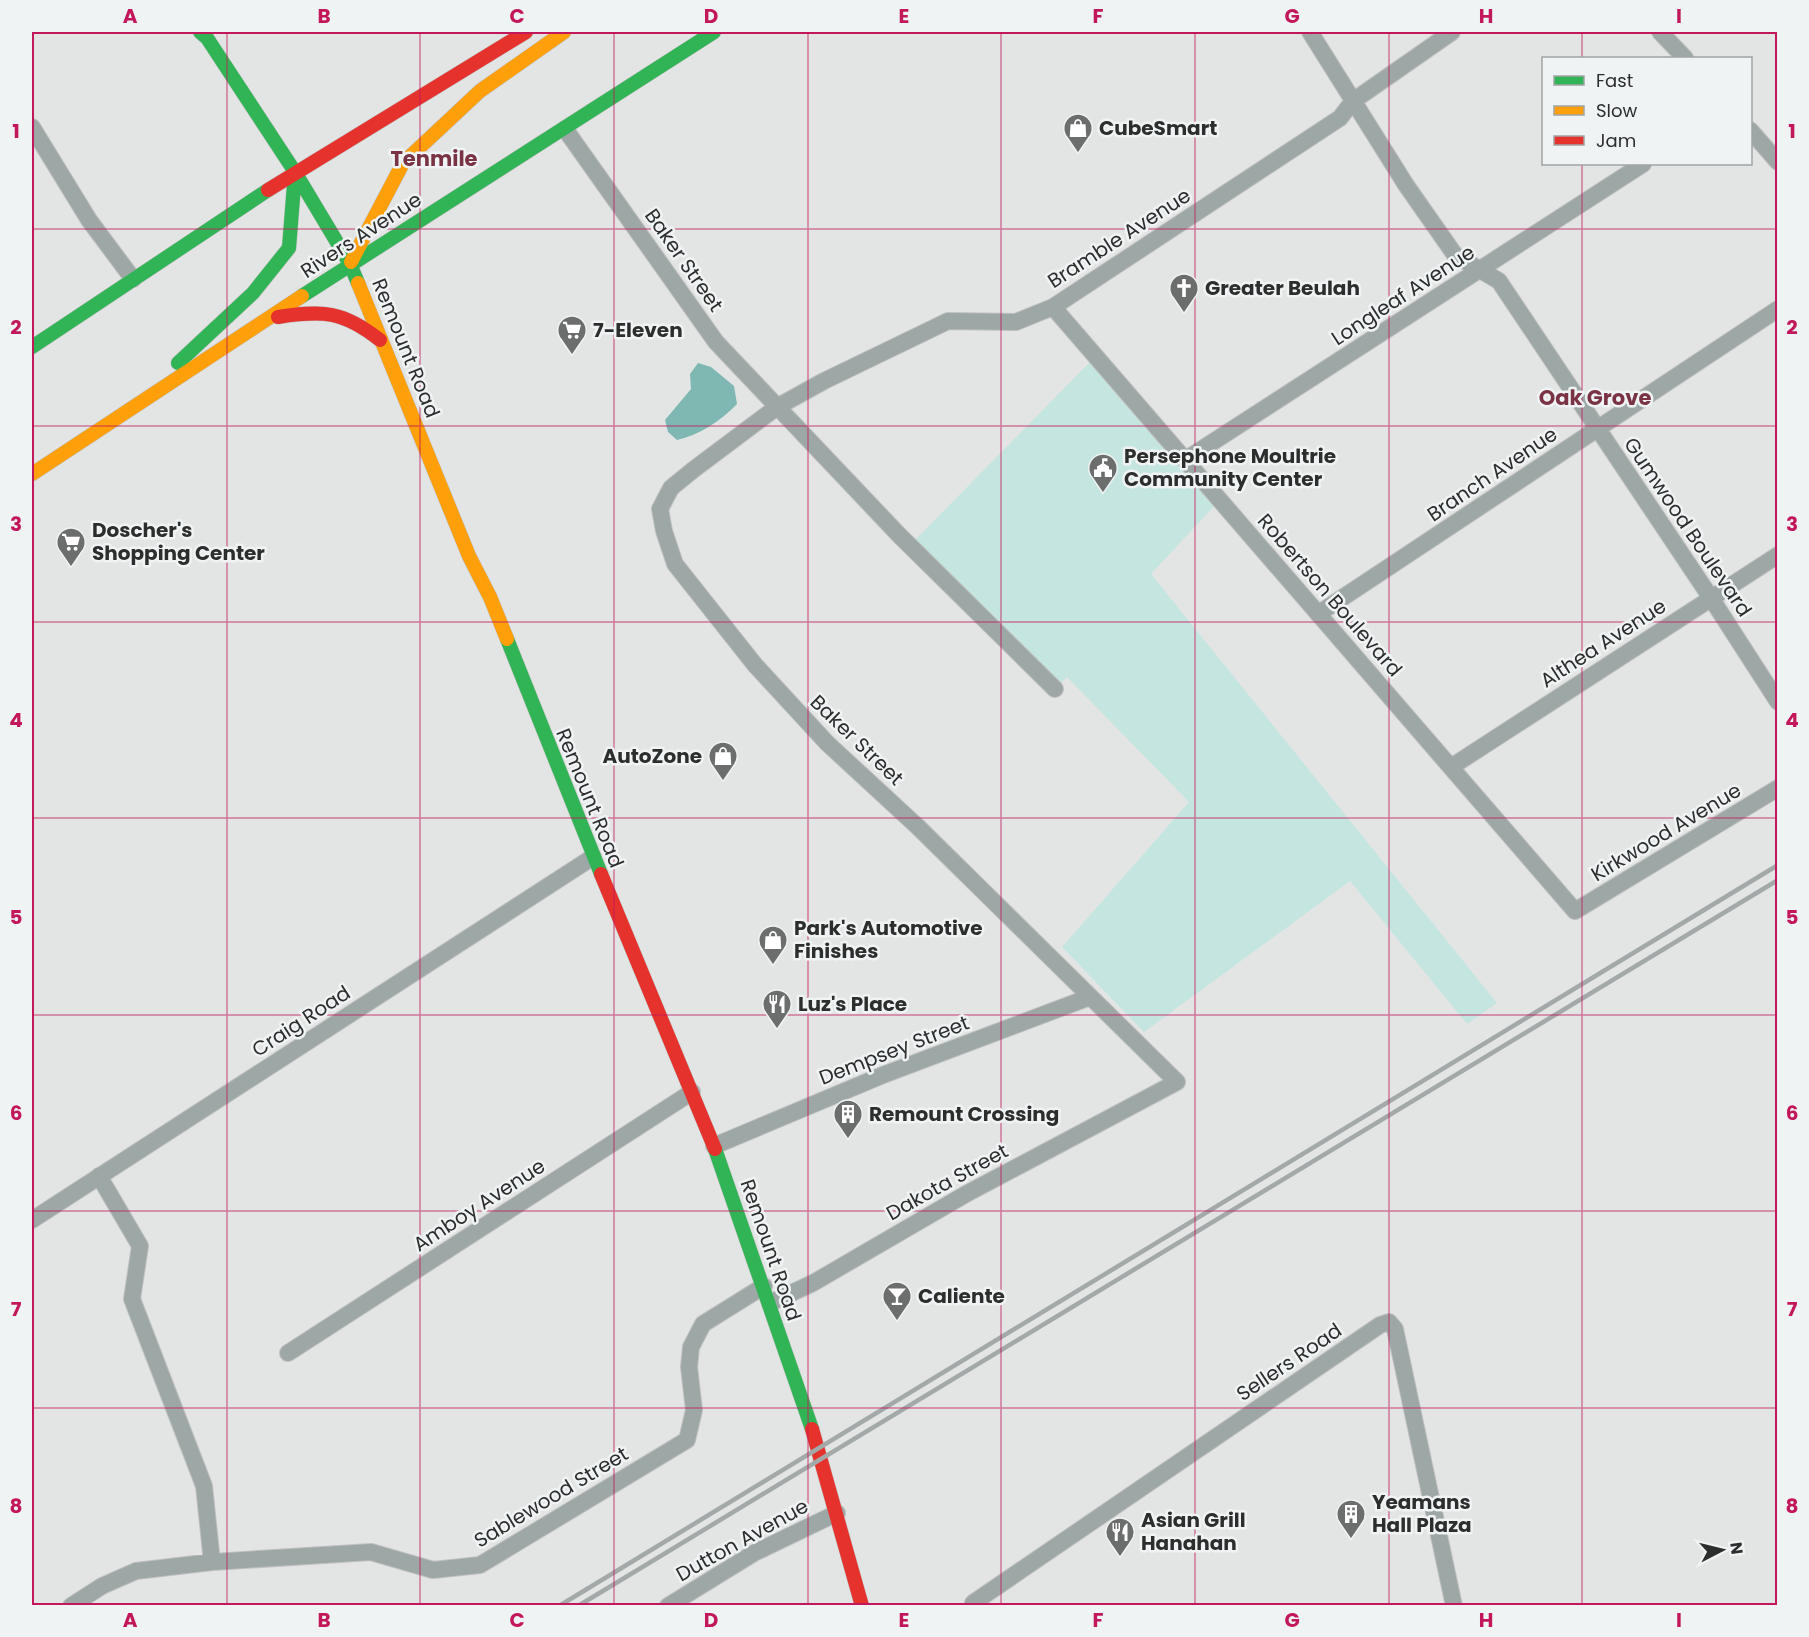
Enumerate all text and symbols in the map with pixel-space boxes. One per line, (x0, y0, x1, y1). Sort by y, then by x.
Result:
text: A (123, 2, 138, 30)
text: B (317, 2, 331, 30)
text: C (509, 2, 525, 30)
text: D (704, 2, 718, 30)
text: E (899, 2, 909, 30)
text: F (1093, 2, 1104, 30)
text: G (1284, 2, 1300, 30)
text: H (1479, 2, 1493, 30)
text: I (1676, 2, 1682, 30)
legend (1542, 57, 1752, 165)
text: Fast (1596, 68, 1633, 93)
text: Slow (1596, 98, 1638, 123)
shop icon: CubeSmart (1062, 112, 1094, 154)
place label: CubeSmart (1099, 114, 1217, 142)
text: 1 (12, 117, 20, 145)
text: 1 (1788, 117, 1796, 145)
text: Jam (1596, 128, 1636, 153)
district label: Tenmile (390, 144, 478, 173)
street label: Bramble Avenue (1042, 181, 1196, 295)
street label: Rivers Avenue (295, 185, 427, 285)
street label: Baker Street (638, 203, 730, 317)
street label: Longleaf Avenue (1326, 238, 1480, 352)
church icon: Greater Beulah (1168, 272, 1200, 314)
street label: Remount Road (365, 274, 447, 422)
place label: Greater Beulah (1205, 274, 1360, 302)
text: 2 (10, 313, 22, 341)
text: 2 (1786, 313, 1798, 341)
supermarket icon: 7-Eleven (556, 314, 588, 356)
place label: 7-Eleven (593, 316, 683, 344)
district label: Oak Grove (1539, 383, 1651, 412)
street label: Branch Avenue (1421, 420, 1563, 528)
street label: Gumwood Boulevard (1617, 432, 1759, 622)
place label: Persephone Moultrie Community Center (1124, 442, 1336, 493)
public building icon: Persephone Moultrie Community Center (1087, 452, 1119, 494)
street label: Robertson Boulevard (1251, 507, 1409, 683)
text: 3 (10, 510, 22, 538)
text: 3 (1786, 510, 1798, 538)
place label: Doscher's Shopping Center (92, 516, 265, 567)
supermarket icon: Doscher's Shopping Center (55, 526, 87, 568)
street label: Althea Avenue (1535, 592, 1671, 694)
street label: Baker Street (804, 688, 910, 792)
text: 4 (9, 706, 23, 734)
text: 4 (1785, 706, 1799, 734)
street label: Remount Road (549, 724, 631, 872)
shop icon: AutoZone (707, 740, 739, 782)
place label: AutoZone (602, 742, 702, 770)
street label: Kirkwood Avenue (1586, 776, 1746, 888)
text: 5 (10, 903, 23, 931)
text: 5 (1786, 903, 1799, 931)
place label: Park's Automotive Finishes (794, 914, 983, 965)
shop icon: Park's Automotive Finishes (757, 924, 789, 966)
street label: Craig Road (246, 979, 356, 1063)
restaurant icon: Luz's Place (761, 988, 793, 1030)
place label: Luz's Place (798, 990, 907, 1018)
street label: Dempsey Street (815, 1008, 973, 1092)
building icon: Remount Crossing (832, 1098, 864, 1140)
text: 6 (10, 1099, 22, 1127)
text: 6 (1786, 1099, 1798, 1127)
place label: Remount Crossing (869, 1100, 1059, 1128)
street label: Dakota Street (881, 1137, 1013, 1227)
street label: Amboy Avenue (408, 1152, 550, 1258)
street label: Remount Road (734, 1175, 808, 1325)
bar icon: Caliente (881, 1280, 913, 1322)
place label: Caliente (918, 1282, 1005, 1310)
text: 7 (11, 1295, 22, 1323)
text: 7 (1787, 1295, 1798, 1323)
street label: Sellers Road (1231, 1316, 1347, 1408)
street label: Sablewood Street (469, 1440, 633, 1554)
place label: Yeamans Hall Plaza (1372, 1488, 1472, 1539)
text: 8 (10, 1492, 22, 1520)
street label: Dutton Avenue (671, 1492, 813, 1588)
text: 8 (1786, 1492, 1798, 1520)
building icon: Yeamans Hall Plaza (1335, 1498, 1367, 1540)
place label: Asian Grill Hanahan (1141, 1506, 1246, 1557)
restaurant icon: Asian Grill Hanahan (1104, 1516, 1136, 1558)
north arrow (1692, 1520, 1752, 1580)
text: N (1724, 1541, 1749, 1556)
text: A (123, 1606, 138, 1634)
text: B (317, 1606, 331, 1634)
text: C (509, 1606, 525, 1634)
text: D (704, 1606, 718, 1634)
text: E (899, 1606, 909, 1634)
text: F (1093, 1606, 1104, 1634)
text: G (1284, 1606, 1300, 1634)
text: H (1479, 1606, 1493, 1634)
text: I (1676, 1606, 1682, 1634)

